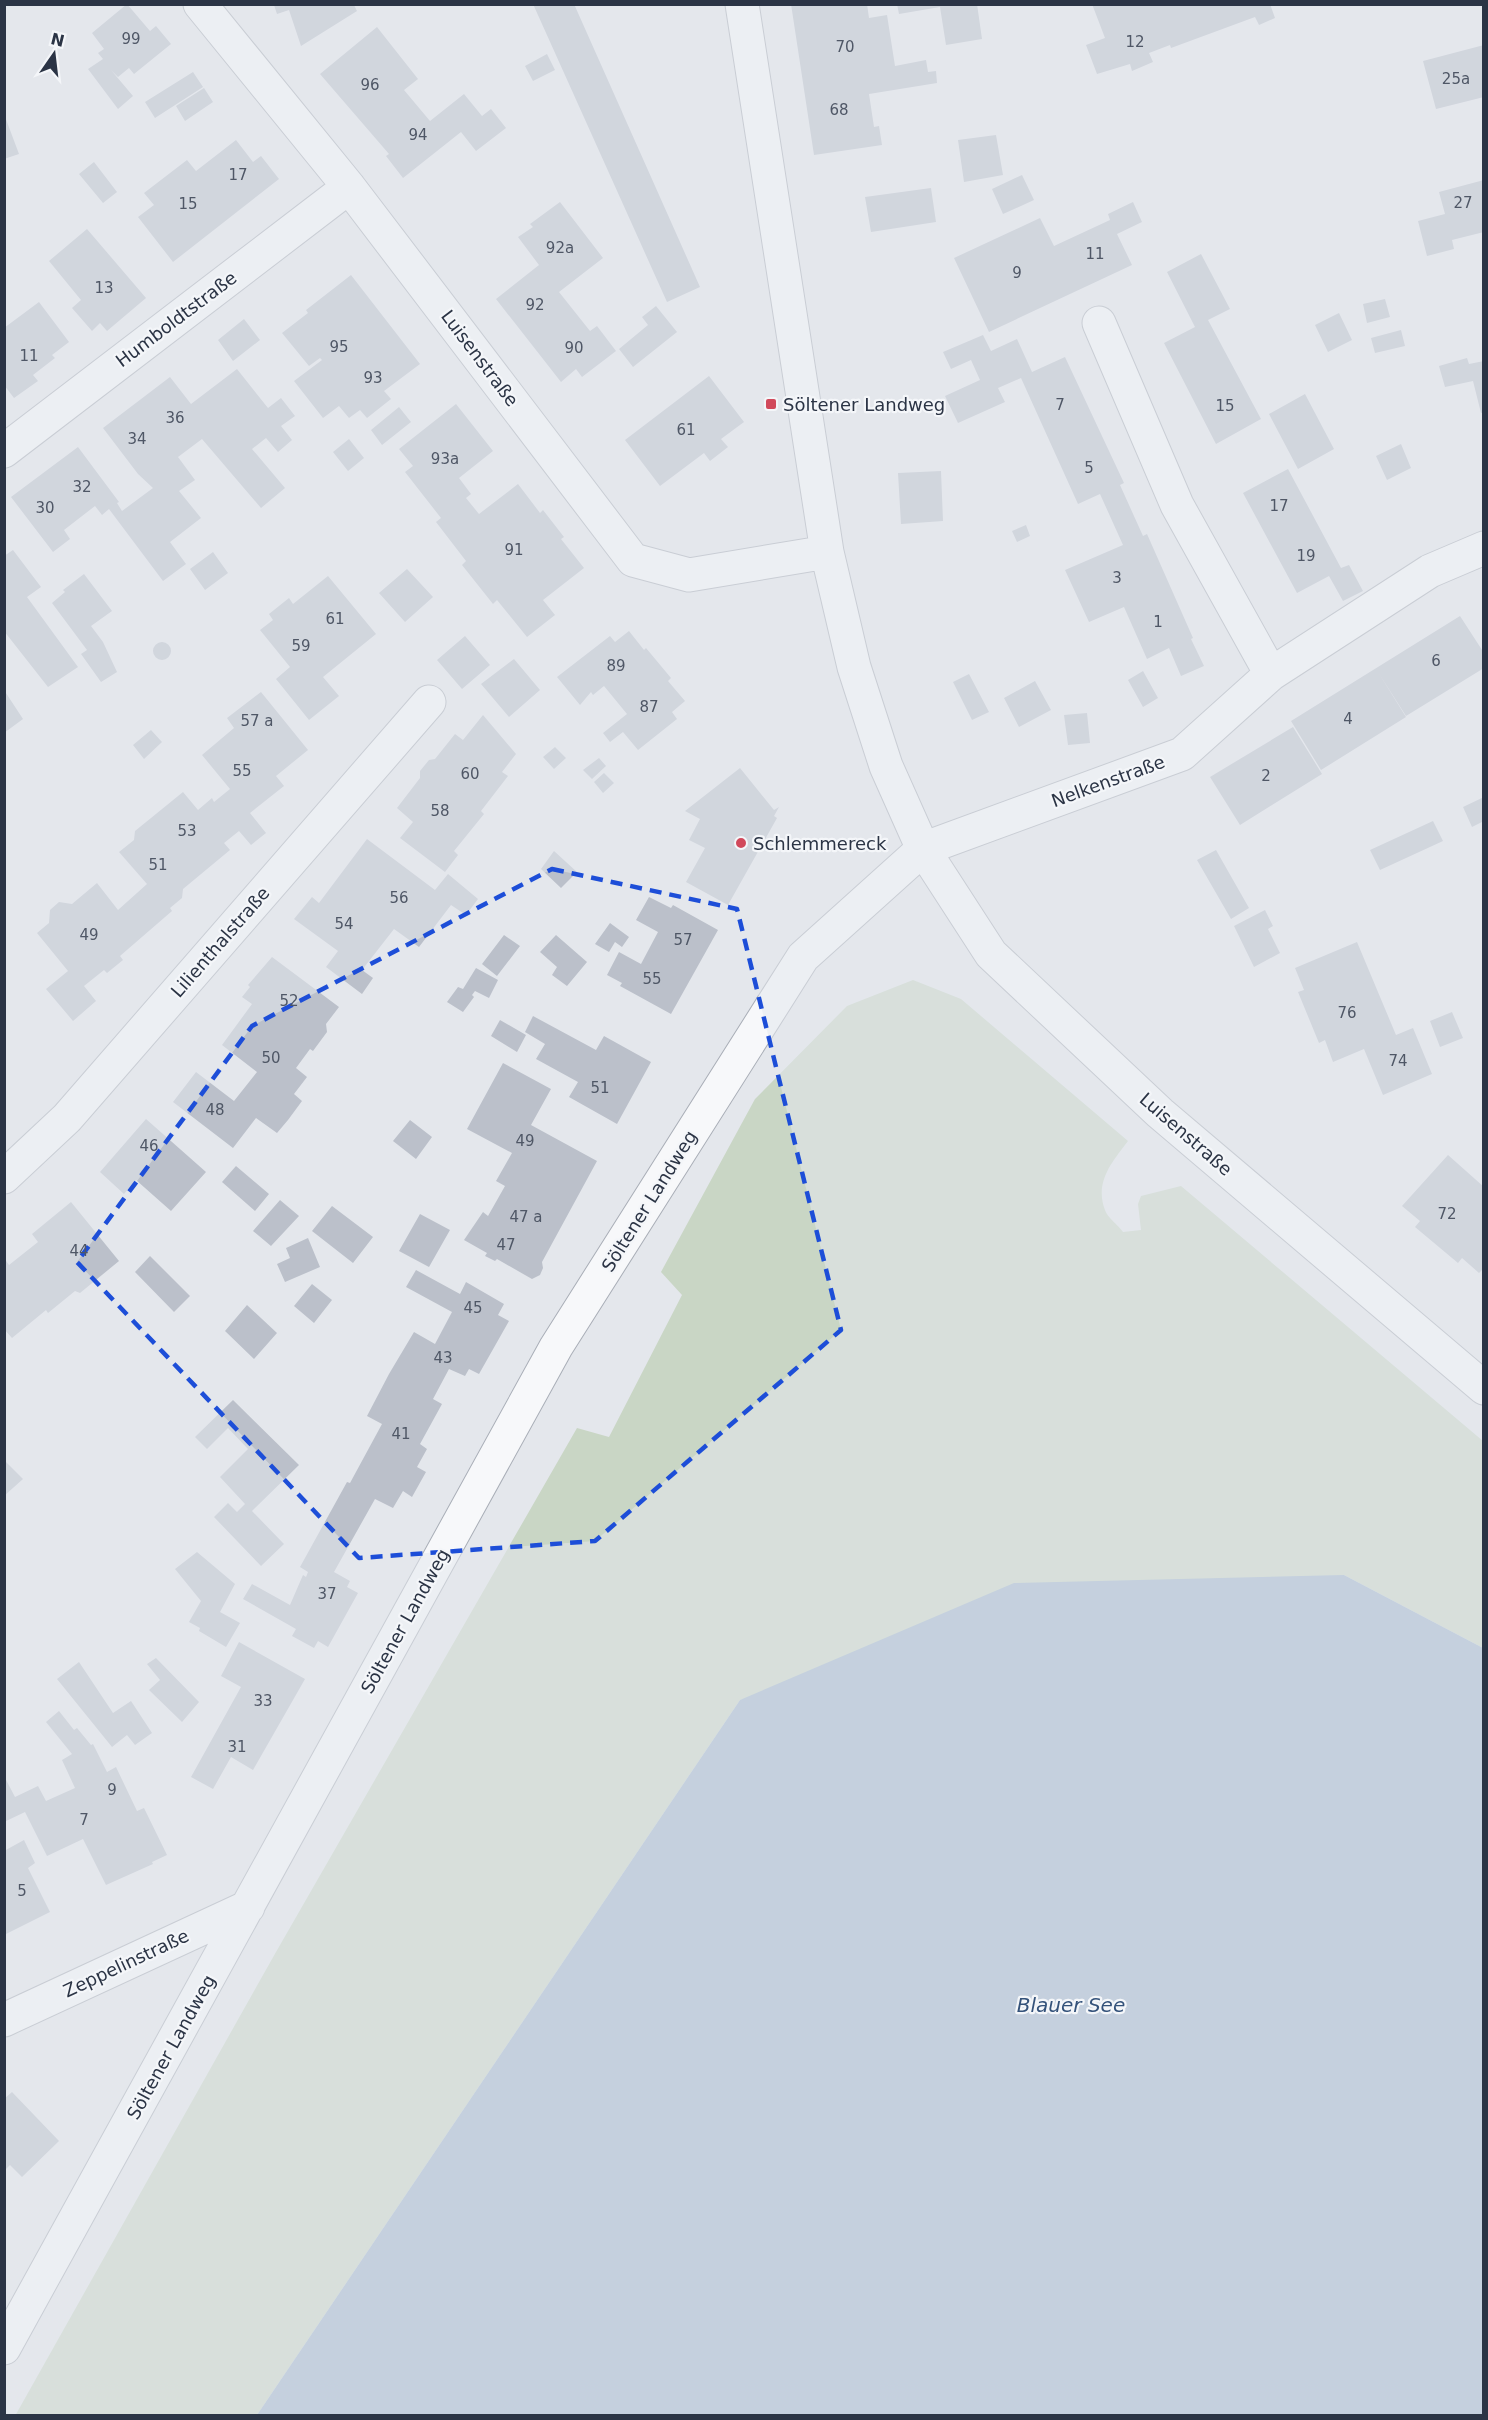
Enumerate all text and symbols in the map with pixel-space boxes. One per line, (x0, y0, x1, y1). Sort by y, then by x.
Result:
north arrow (24, 24, 84, 84)
text: N (49, 29, 66, 51)
house number: 99 (121, 30, 141, 48)
house number: 12 (1125, 33, 1145, 51)
house number: 70 (835, 38, 855, 56)
house number: 25a (1442, 70, 1470, 88)
house number: 96 (360, 76, 380, 94)
house number: 68 (829, 101, 849, 119)
house number: 94 (408, 126, 428, 144)
house number: 17 (228, 166, 248, 184)
house number: 27 (1453, 194, 1473, 212)
house number: 15 (178, 195, 198, 213)
house number: 92a (546, 239, 574, 257)
house number: 11 (1085, 245, 1105, 263)
house number: 9 (1012, 264, 1022, 282)
street label: Humboldtstraße (112, 267, 240, 371)
house number: 13 (94, 279, 114, 297)
house number: 92 (525, 296, 545, 314)
street label: Luisenstraße (437, 306, 523, 410)
house number: 95 (329, 338, 349, 356)
house number: 90 (564, 339, 584, 357)
house number: 11 (19, 347, 39, 365)
house number: 93 (363, 369, 383, 387)
place label: Söltener Landweg (783, 394, 945, 415)
house number: 7 (1055, 396, 1065, 414)
marker: Söltener Landweg (764, 397, 778, 411)
house number: 15 (1215, 397, 1235, 415)
house number: 36 (165, 409, 185, 427)
house number: 61 (676, 421, 696, 439)
house number: 34 (127, 430, 147, 448)
house number: 93a (431, 450, 459, 468)
house number: 5 (1084, 459, 1094, 477)
house number: 32 (72, 478, 92, 496)
house number: 17 (1269, 497, 1289, 515)
house number: 30 (35, 499, 55, 517)
house number: 91 (504, 541, 524, 559)
house number: 19 (1296, 547, 1316, 565)
house number: 3 (1112, 569, 1122, 587)
house number: 61 (325, 610, 345, 628)
house number: 1 (1153, 613, 1163, 631)
house number: 59 (291, 637, 311, 655)
house number: 6 (1431, 652, 1441, 670)
house number: 89 (606, 657, 626, 675)
house number: 87 (639, 698, 659, 716)
house number: 4 (1343, 710, 1353, 728)
house number: 57 a (240, 712, 274, 730)
street label: Nelkenstraße (1048, 751, 1168, 811)
house number: 55 (232, 762, 252, 780)
house number: 60 (460, 765, 480, 783)
house number: 2 (1261, 767, 1271, 785)
house number: 58 (430, 802, 450, 820)
house number: 53 (177, 822, 197, 840)
place label: Schlemmereck (753, 833, 887, 854)
marker: Schlemmereck (734, 836, 748, 850)
house number: 51 (148, 856, 168, 874)
street label: Lilienthalstraße (166, 883, 274, 1001)
house number: 56 (389, 889, 409, 907)
house number: 54 (334, 915, 354, 933)
house number: 49 (79, 926, 99, 944)
house number: 57 (673, 931, 693, 949)
house number: 55 (642, 970, 662, 988)
house number: 52 (279, 992, 299, 1010)
house number: 76 (1337, 1004, 1357, 1022)
house number: 50 (261, 1049, 281, 1067)
house number: 74 (1388, 1052, 1408, 1070)
house number: 51 (590, 1079, 610, 1097)
street label: Luisenstraße (1136, 1088, 1236, 1180)
house number: 48 (205, 1101, 225, 1119)
street label: Söltener Landweg (597, 1127, 701, 1275)
house number: 49 (515, 1132, 535, 1150)
house number: 46 (139, 1137, 159, 1155)
house number: 72 (1437, 1205, 1457, 1223)
house number: 47 a (509, 1208, 543, 1226)
house number: 47 (496, 1236, 516, 1254)
house number: 44 (69, 1242, 89, 1260)
house number: 45 (463, 1299, 483, 1317)
house number: 43 (433, 1349, 453, 1367)
house number: 41 (391, 1425, 411, 1443)
street label: Söltener Landweg (356, 1545, 454, 1697)
house number: 37 (317, 1585, 337, 1603)
house number: 33 (253, 1692, 273, 1710)
house number: 31 (227, 1738, 247, 1756)
house number: 9 (107, 1781, 117, 1799)
house number: 7 (79, 1811, 89, 1829)
house number: 5 (17, 1882, 27, 1900)
street label: Zeppelinstraße (60, 1925, 192, 2001)
street label: Söltener Landweg (122, 1971, 220, 2123)
water label: Blauer See (1017, 1993, 1125, 2017)

